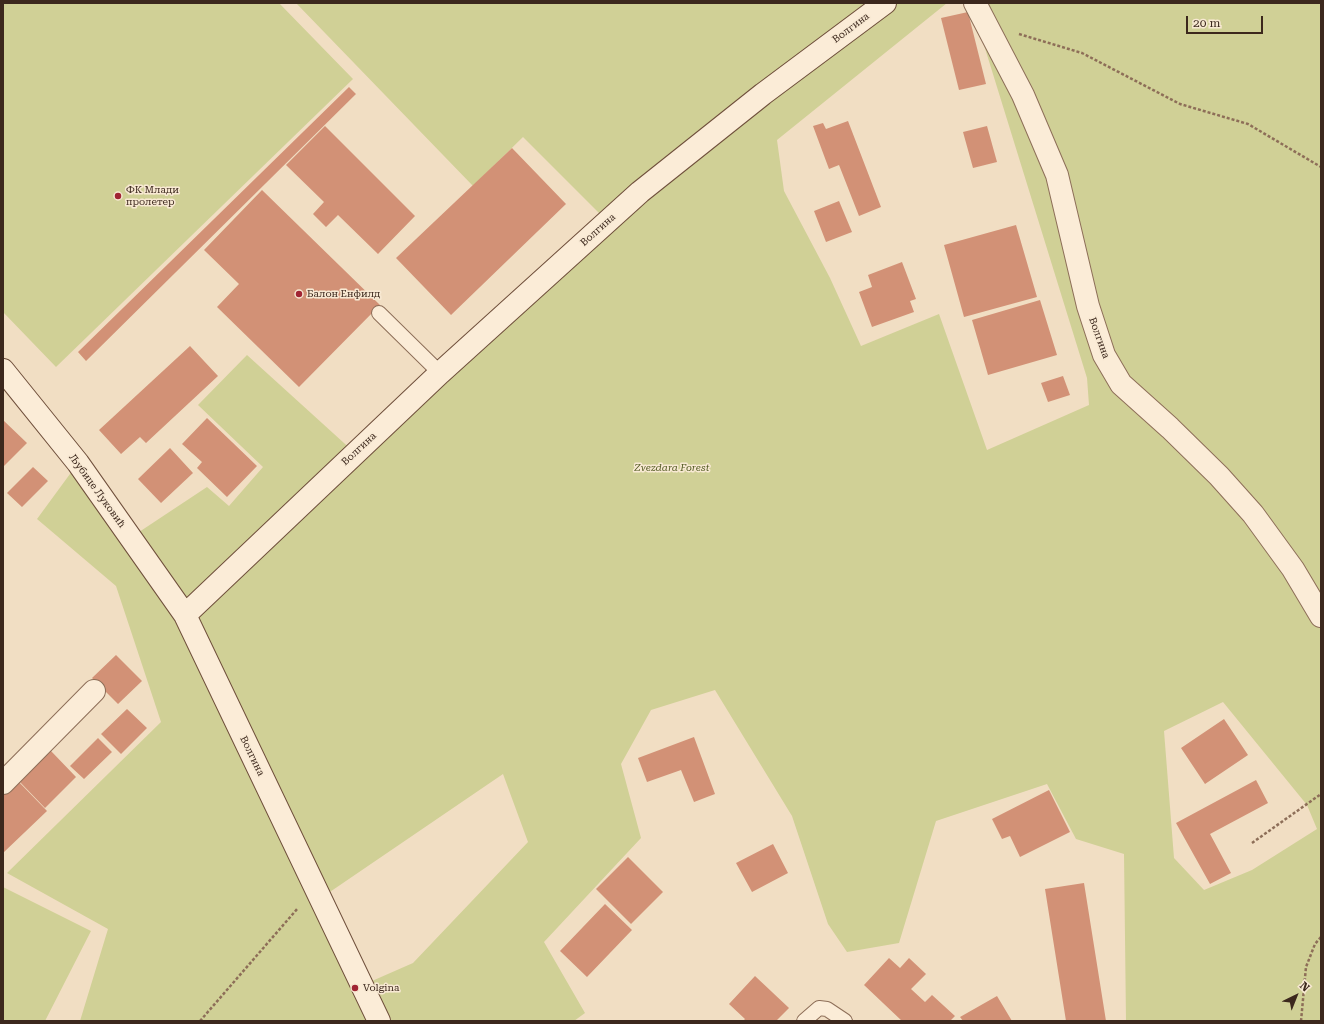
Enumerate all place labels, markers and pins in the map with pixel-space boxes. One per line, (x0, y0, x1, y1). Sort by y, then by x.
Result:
place label: ФК Млади пролетер (126, 184, 179, 208)
marker: ФК Млади пролетер (113, 191, 123, 201)
place label: Балон Енфилд (307, 288, 380, 300)
marker: Балон Енфилд (294, 289, 304, 299)
place label: Volgina (363, 982, 399, 994)
marker: Volgina (350, 983, 360, 993)

